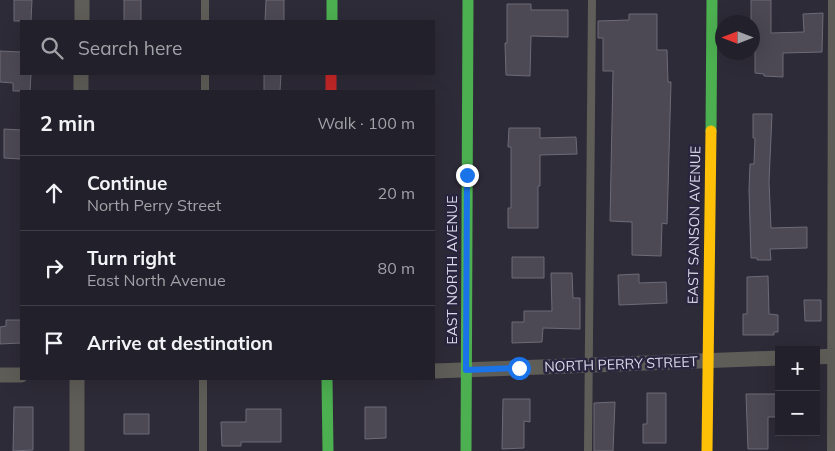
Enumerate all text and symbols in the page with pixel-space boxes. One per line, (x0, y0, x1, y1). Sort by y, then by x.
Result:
north arrow (715, 15, 760, 60)
search box (20, 20, 435, 75)
icon: search (38, 34, 66, 62)
text: Search here (78, 36, 182, 60)
text: 2 min (40, 110, 95, 136)
text: Walk · 100 m (317, 113, 415, 133)
street label: EAST SANSON AVENUE (684, 146, 704, 304)
route end (456, 164, 479, 187)
text: Continue (87, 171, 167, 195)
icon: ahead (40, 179, 68, 207)
text: 20 m (378, 183, 415, 203)
text: North Perry Street (87, 195, 221, 215)
street label: EAST NORTH AVENUE (443, 196, 461, 344)
text: Turn right (87, 246, 176, 270)
icon: right (40, 254, 68, 282)
text: 80 m (378, 258, 415, 278)
text: East North Avenue (87, 270, 226, 290)
icon: arrive (40, 329, 68, 357)
text: Arrive at destination (87, 331, 273, 355)
map controls (775, 346, 820, 436)
button: + (775, 346, 820, 391)
street label: NORTH PERRY STREET (544, 352, 699, 376)
route start (508, 357, 531, 380)
button: − (775, 391, 820, 436)

